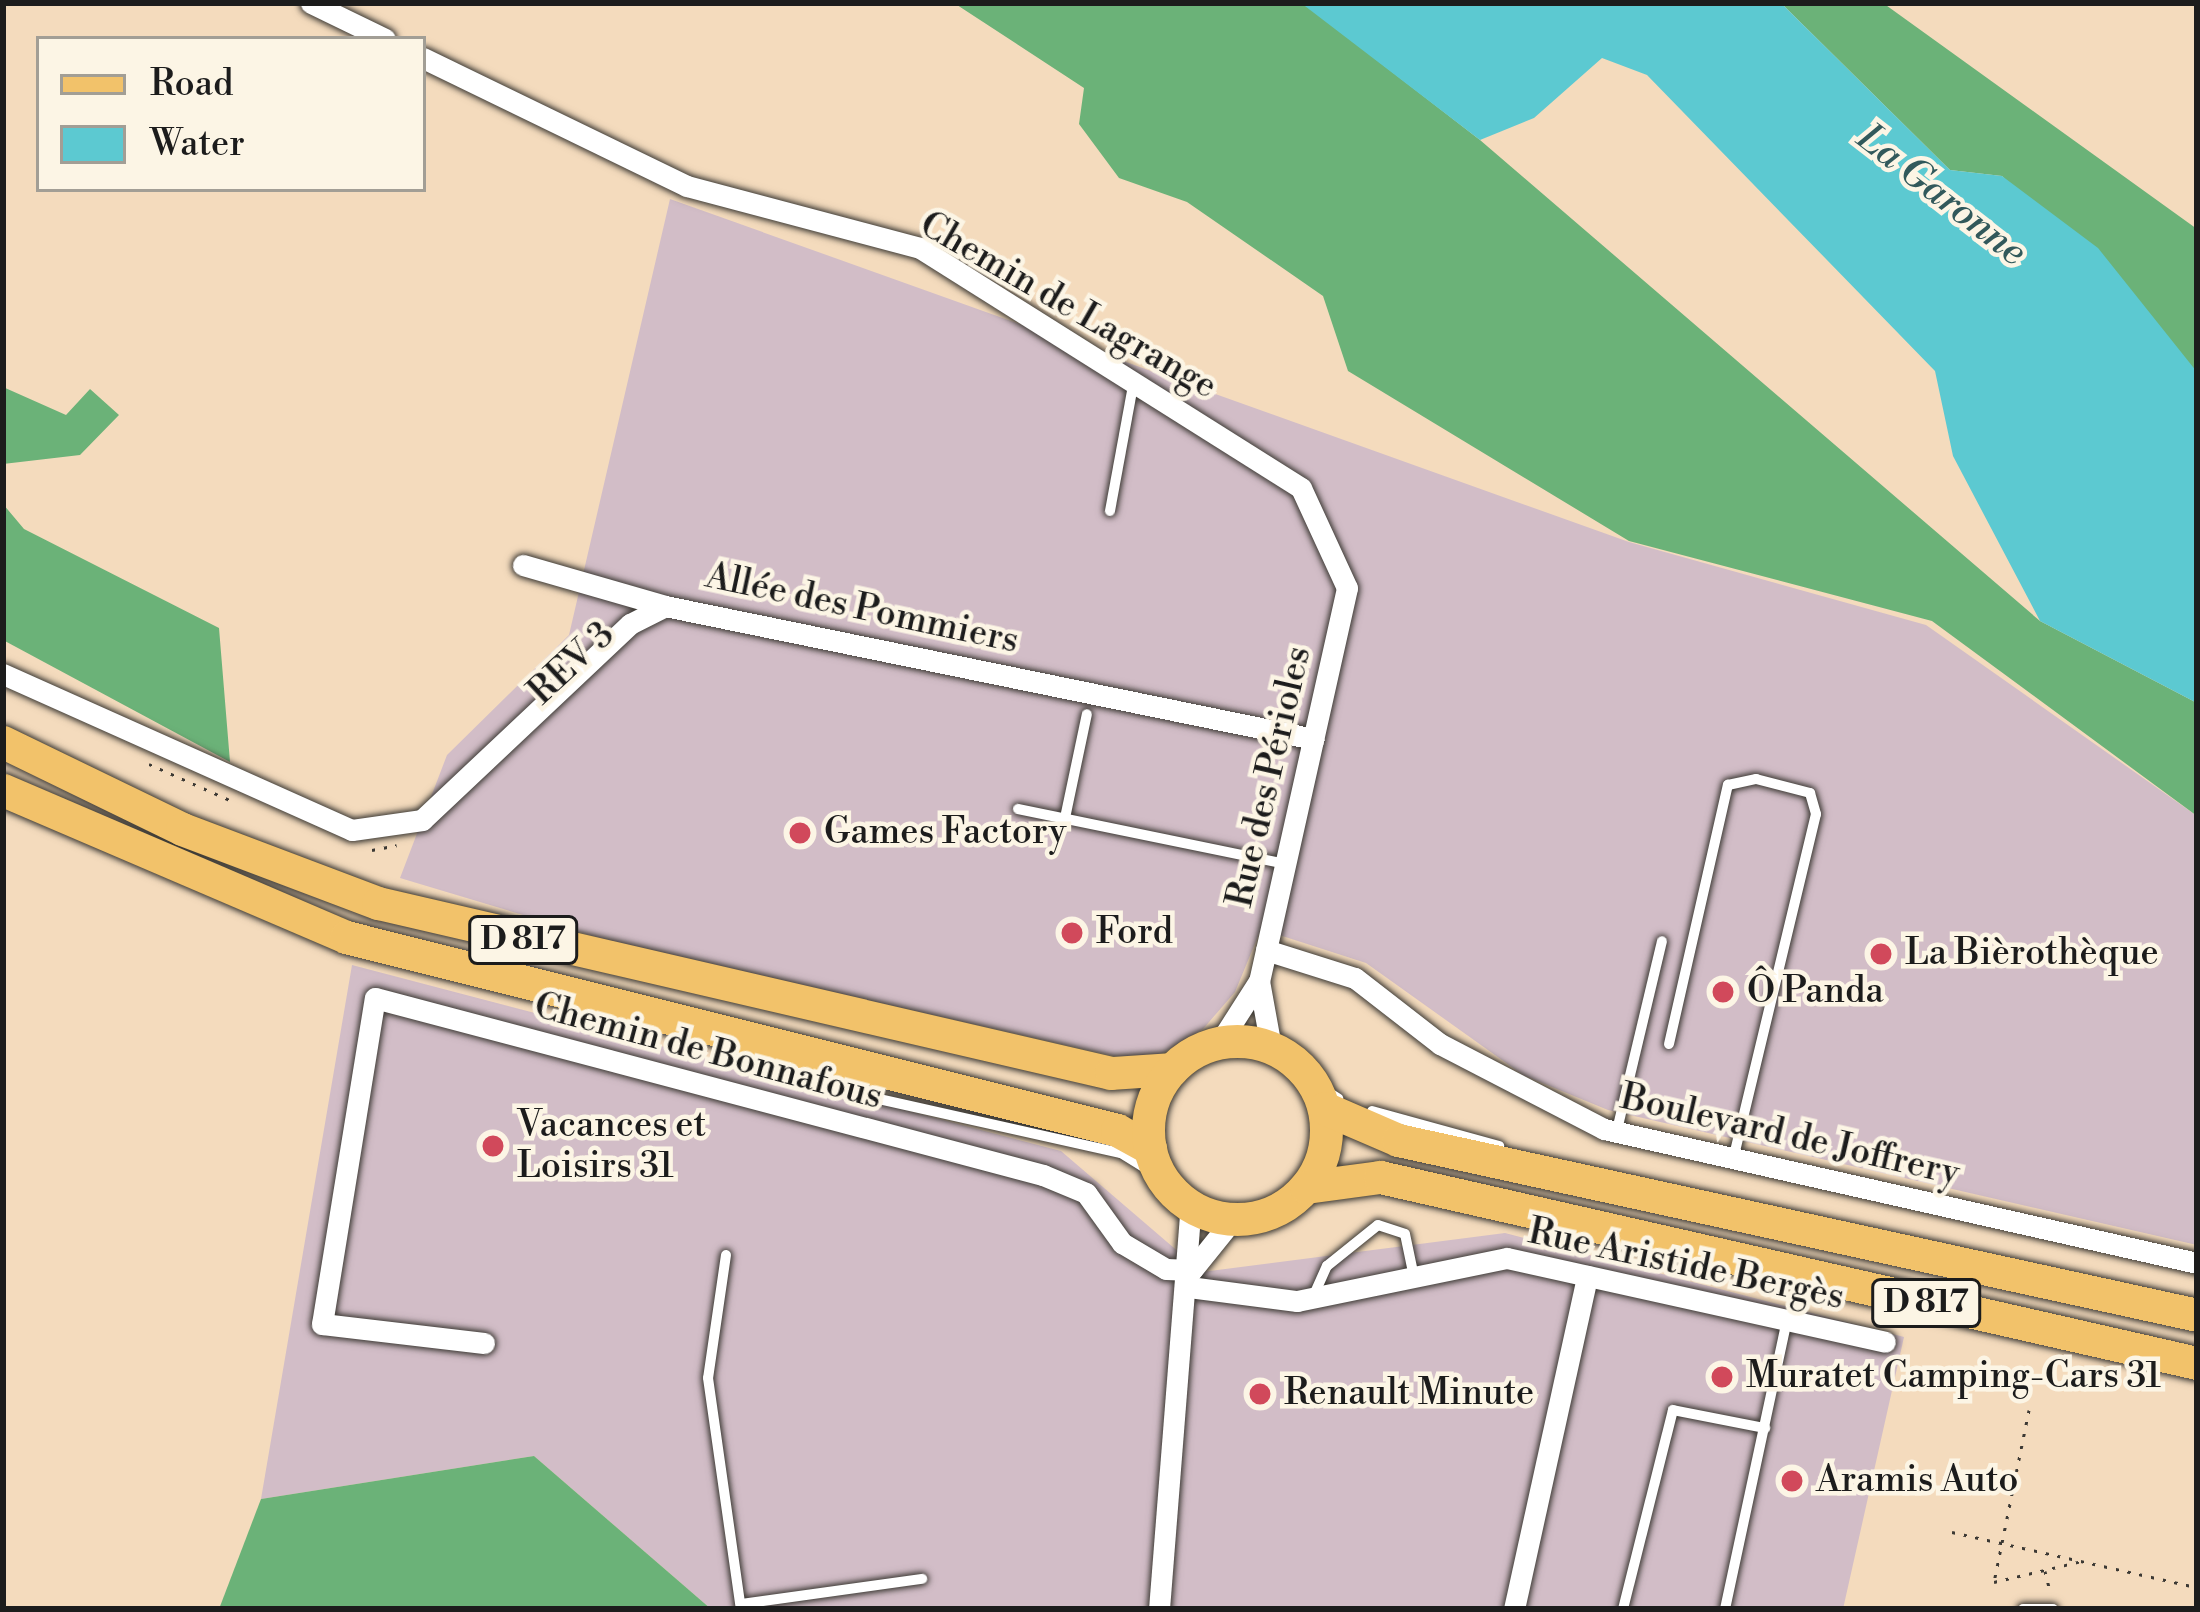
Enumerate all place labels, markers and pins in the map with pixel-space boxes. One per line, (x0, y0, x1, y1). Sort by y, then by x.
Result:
place label: Games Factory (824, 811, 1066, 855)
marker: Games Factory (787, 820, 813, 846)
place label: Ford (1096, 911, 1173, 955)
marker: Ford (1059, 920, 1085, 946)
place label: La Bièrothèque (1905, 932, 2159, 976)
marker: La Bièrothèque (1868, 941, 1894, 967)
place label: Ô Panda (1747, 970, 1884, 1014)
marker: Ô Panda (1710, 979, 1736, 1005)
place label: Vacances et Loisirs 31 (517, 1103, 706, 1188)
marker: Vacances et Loisirs 31 (480, 1133, 506, 1159)
place label: Muratet Camping-Cars 31 (1746, 1355, 2161, 1399)
marker: Muratet Camping-Cars 31 (1709, 1364, 1735, 1390)
place label: Renault Minute (1284, 1372, 1534, 1416)
marker: Renault Minute (1247, 1381, 1273, 1407)
place label: Aramis Auto (1816, 1459, 2018, 1503)
marker: Aramis Auto (1779, 1468, 1805, 1494)

